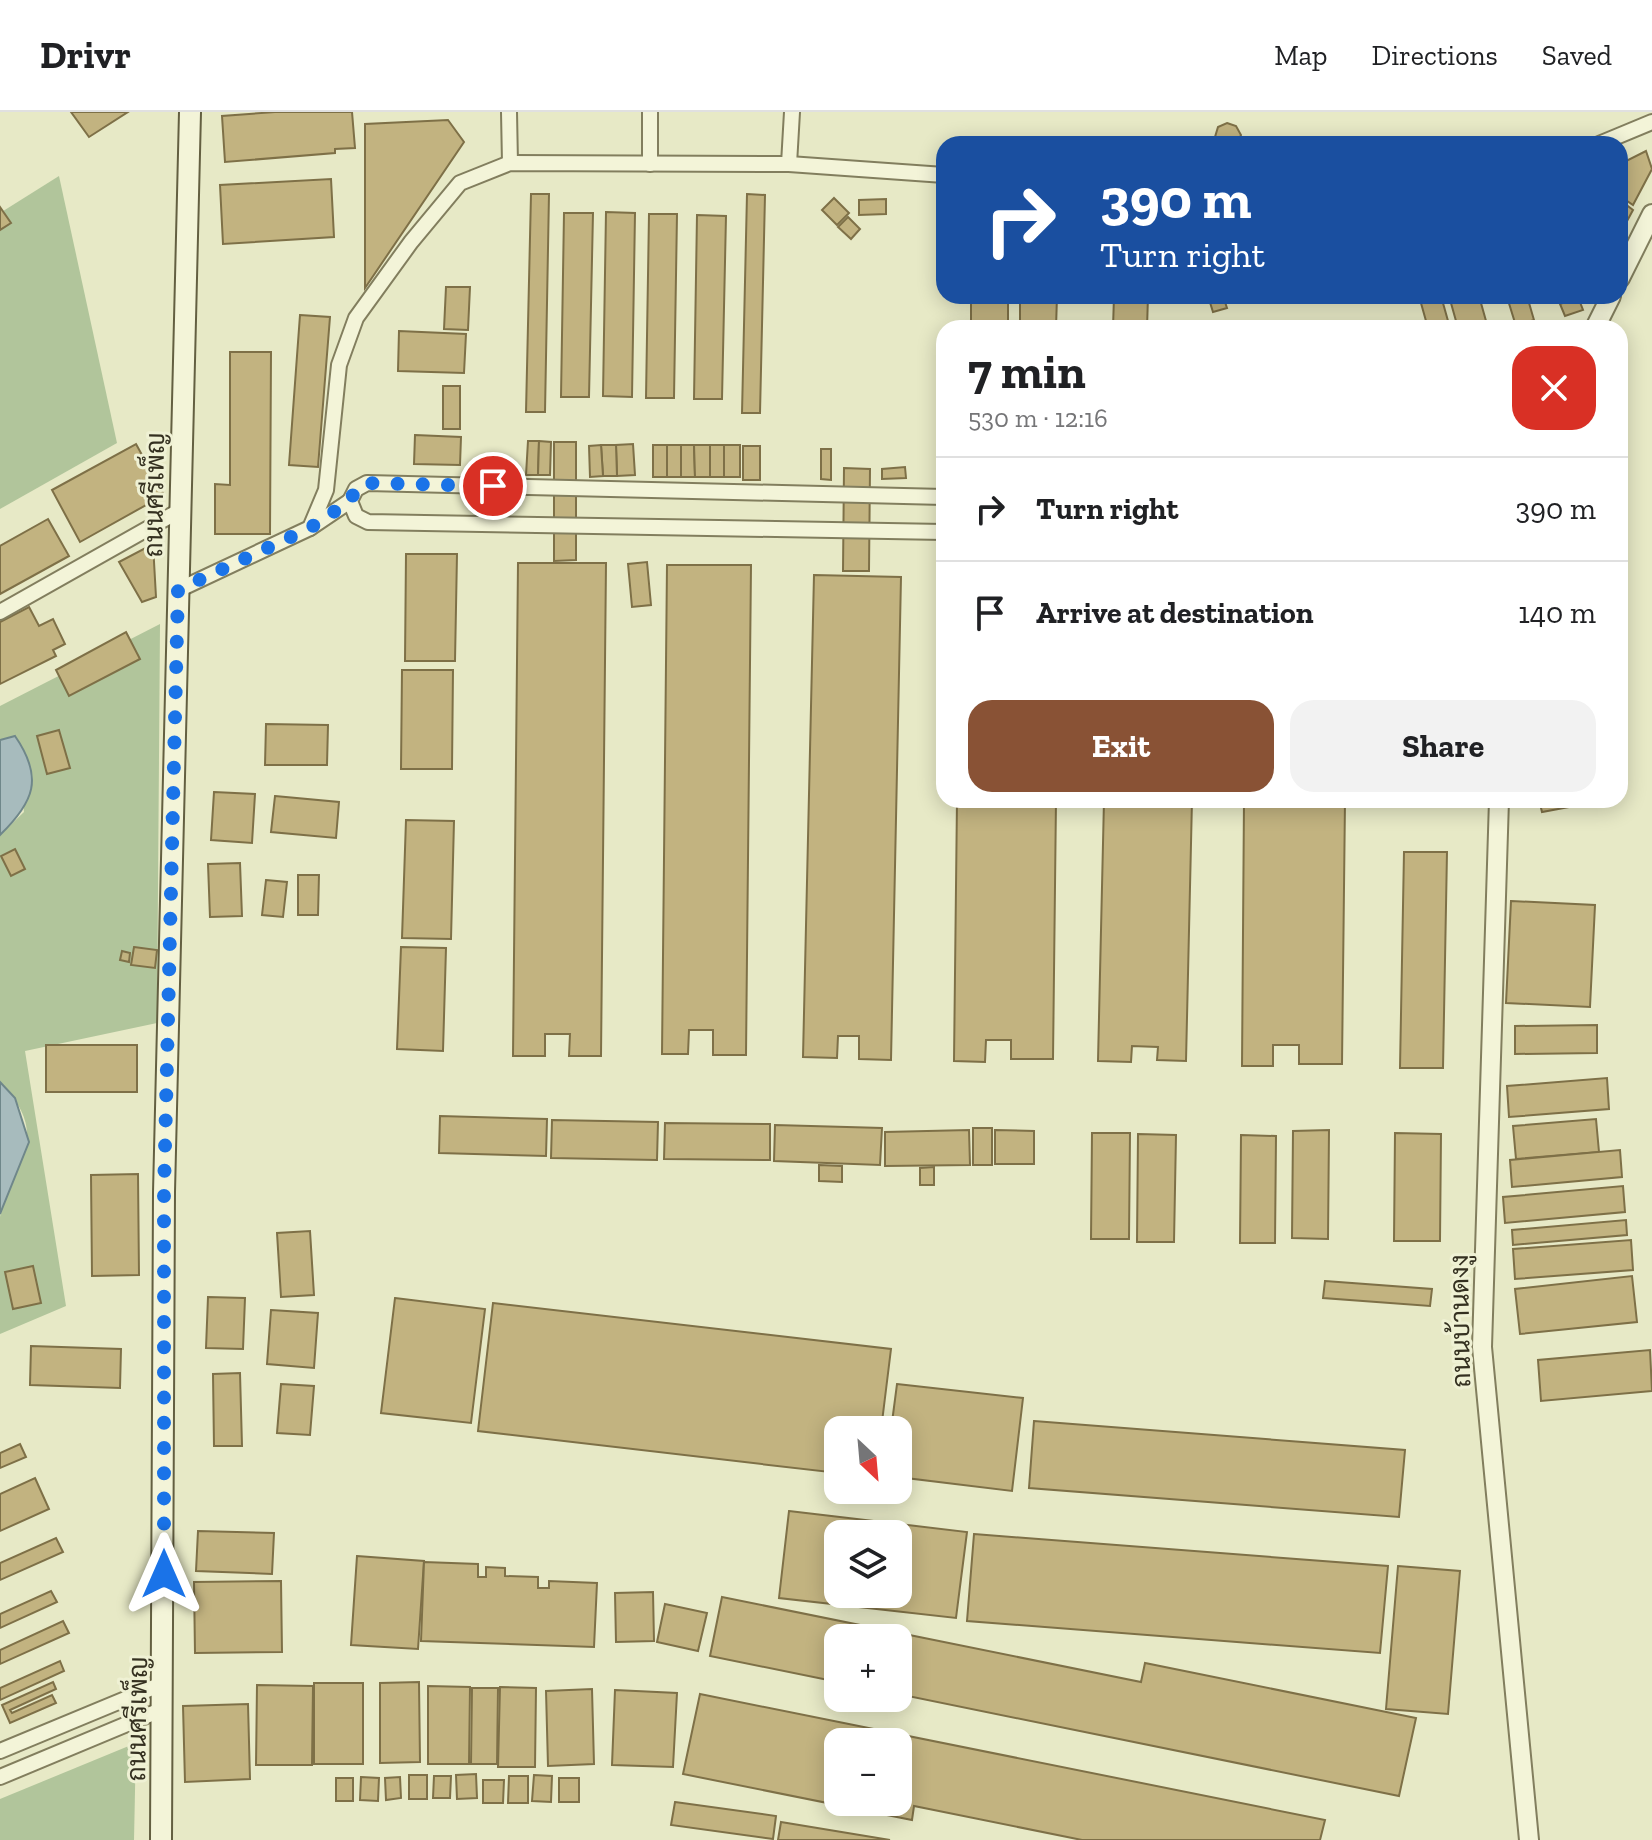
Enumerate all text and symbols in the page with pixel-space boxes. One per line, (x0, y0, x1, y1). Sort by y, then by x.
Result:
text: Drivr (40, 32, 131, 78)
text: Map (1274, 39, 1327, 72)
text: Directions (1371, 39, 1498, 72)
text: Saved (1542, 39, 1612, 72)
text: 390 m (1100, 165, 1252, 232)
icon: right (968, 168, 1072, 272)
text: Turn right (1100, 233, 1265, 276)
text: 7 min (968, 343, 1086, 400)
button: close (1512, 346, 1596, 430)
text: 530 m · 12:16 (968, 402, 1108, 434)
street label: ถนนศรีเพ็ญ (135, 432, 171, 558)
pin (459, 452, 527, 520)
icon: arrive (471, 464, 515, 508)
icon: right (968, 487, 1012, 531)
text: Turn right (1036, 491, 1178, 527)
text: 390 m (1515, 491, 1596, 527)
icon: arrive (968, 591, 1012, 635)
text: Arrive at destination (1036, 595, 1313, 631)
text: 140 m (1518, 595, 1596, 631)
button: Exit (968, 700, 1274, 792)
button: Share (1290, 700, 1596, 792)
street label: ถนนบ้านดงงู (1443, 1254, 1479, 1388)
north arrow (824, 1416, 912, 1504)
map controls (824, 1416, 912, 1816)
button: layers (824, 1520, 912, 1608)
position arrow (122, 1532, 206, 1616)
button: + (824, 1624, 912, 1712)
street label: ถนนศรีเพ็ญ (118, 1656, 154, 1782)
button: − (824, 1728, 912, 1816)

